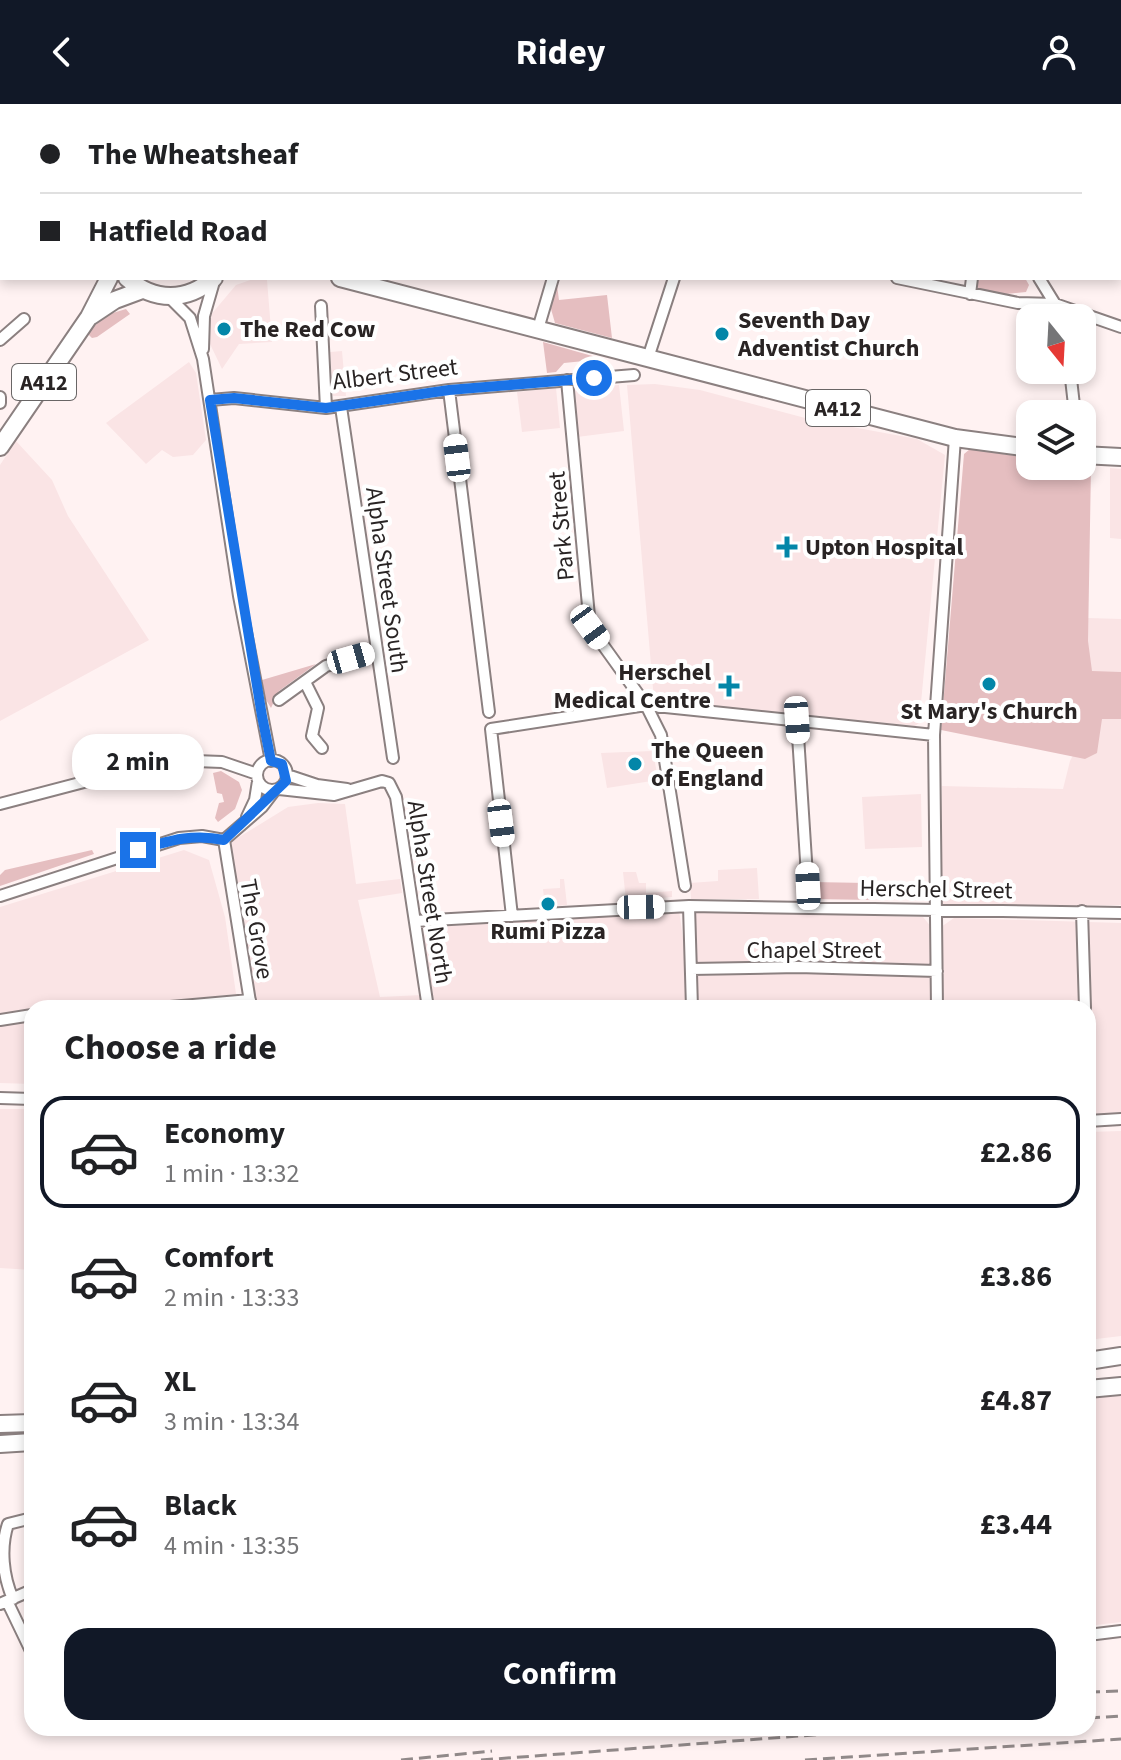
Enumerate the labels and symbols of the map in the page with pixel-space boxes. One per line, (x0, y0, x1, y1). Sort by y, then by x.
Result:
place label: Seventh Day Adventist Church (737, 303, 920, 366)
north arrow (1016, 304, 1096, 384)
place label: The Red Cow (240, 312, 376, 347)
marker: The Red Cow (215, 320, 233, 338)
marker: Seventh Day Adventist Church (713, 325, 731, 343)
street label: Albert Street (331, 349, 460, 400)
route start (576, 360, 612, 396)
road number: A412 (12, 364, 76, 400)
road number: A412 (806, 390, 870, 426)
car (442, 433, 472, 483)
street label: Park Street (539, 470, 584, 582)
street label: Alpha Street South (356, 485, 417, 675)
place label: Upton Hospital (805, 530, 963, 565)
marker: Upton Hospital (776, 536, 798, 558)
car (566, 601, 614, 653)
car (325, 640, 377, 676)
place label: Herschel Medical Centre (554, 655, 711, 718)
marker: Herschel Medical Centre (718, 675, 740, 697)
marker: St Mary's Church (980, 675, 998, 693)
place label: St Mary's Church (900, 694, 1078, 729)
car (783, 695, 811, 745)
place label: The Queen of England (651, 733, 764, 796)
callout: 2 min (72, 734, 204, 790)
marker: The Queen of England (626, 755, 644, 773)
street label: Alpha Street North (398, 798, 461, 986)
car (486, 798, 516, 848)
route end (120, 832, 156, 868)
car (795, 861, 821, 911)
street label: Herschel Street (859, 871, 1013, 908)
street label: The Grove (230, 876, 283, 982)
marker: Rumi Pizza (539, 895, 557, 913)
car (617, 895, 665, 919)
place label: Rumi Pizza (490, 914, 606, 949)
street label: Chapel Street (746, 933, 882, 968)

